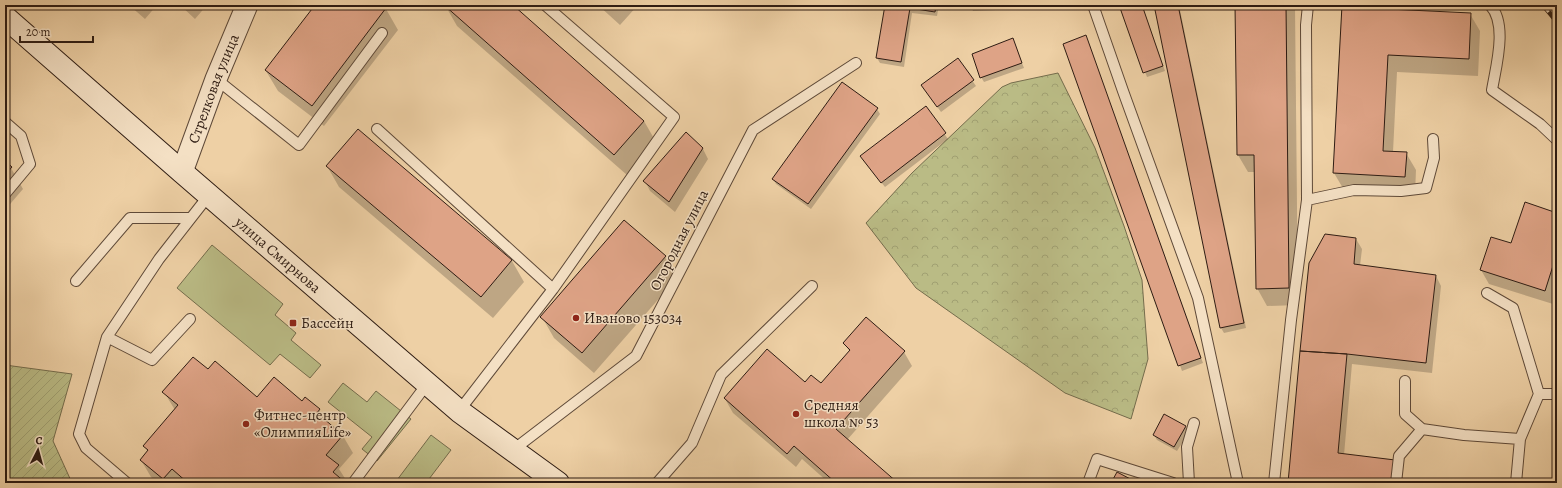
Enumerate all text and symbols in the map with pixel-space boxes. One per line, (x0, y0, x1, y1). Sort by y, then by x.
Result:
scale bar (20, 18, 93, 44)
text: 20 m (26, 24, 50, 40)
street label: Стрелковая улица (183, 31, 244, 146)
street label: Огородная улица (645, 186, 713, 294)
street label: улица Смирнова (230, 211, 325, 298)
place label: Иваново 153034 (584, 308, 682, 328)
place label: Бассейн (301, 313, 354, 333)
marker: Иваново 153034 (571, 313, 581, 323)
marker: Бассейн (288, 318, 298, 328)
place label: Средняя школа № 53 (804, 395, 879, 432)
place label: Фитнес-центр «ОлимпияLife» (254, 405, 352, 442)
marker: Средняя школа № 53 (791, 409, 801, 419)
marker: Фитнес-центр «ОлимпияLife» (241, 419, 251, 429)
north arrow (18, 430, 58, 470)
text: С (35, 433, 43, 448)

